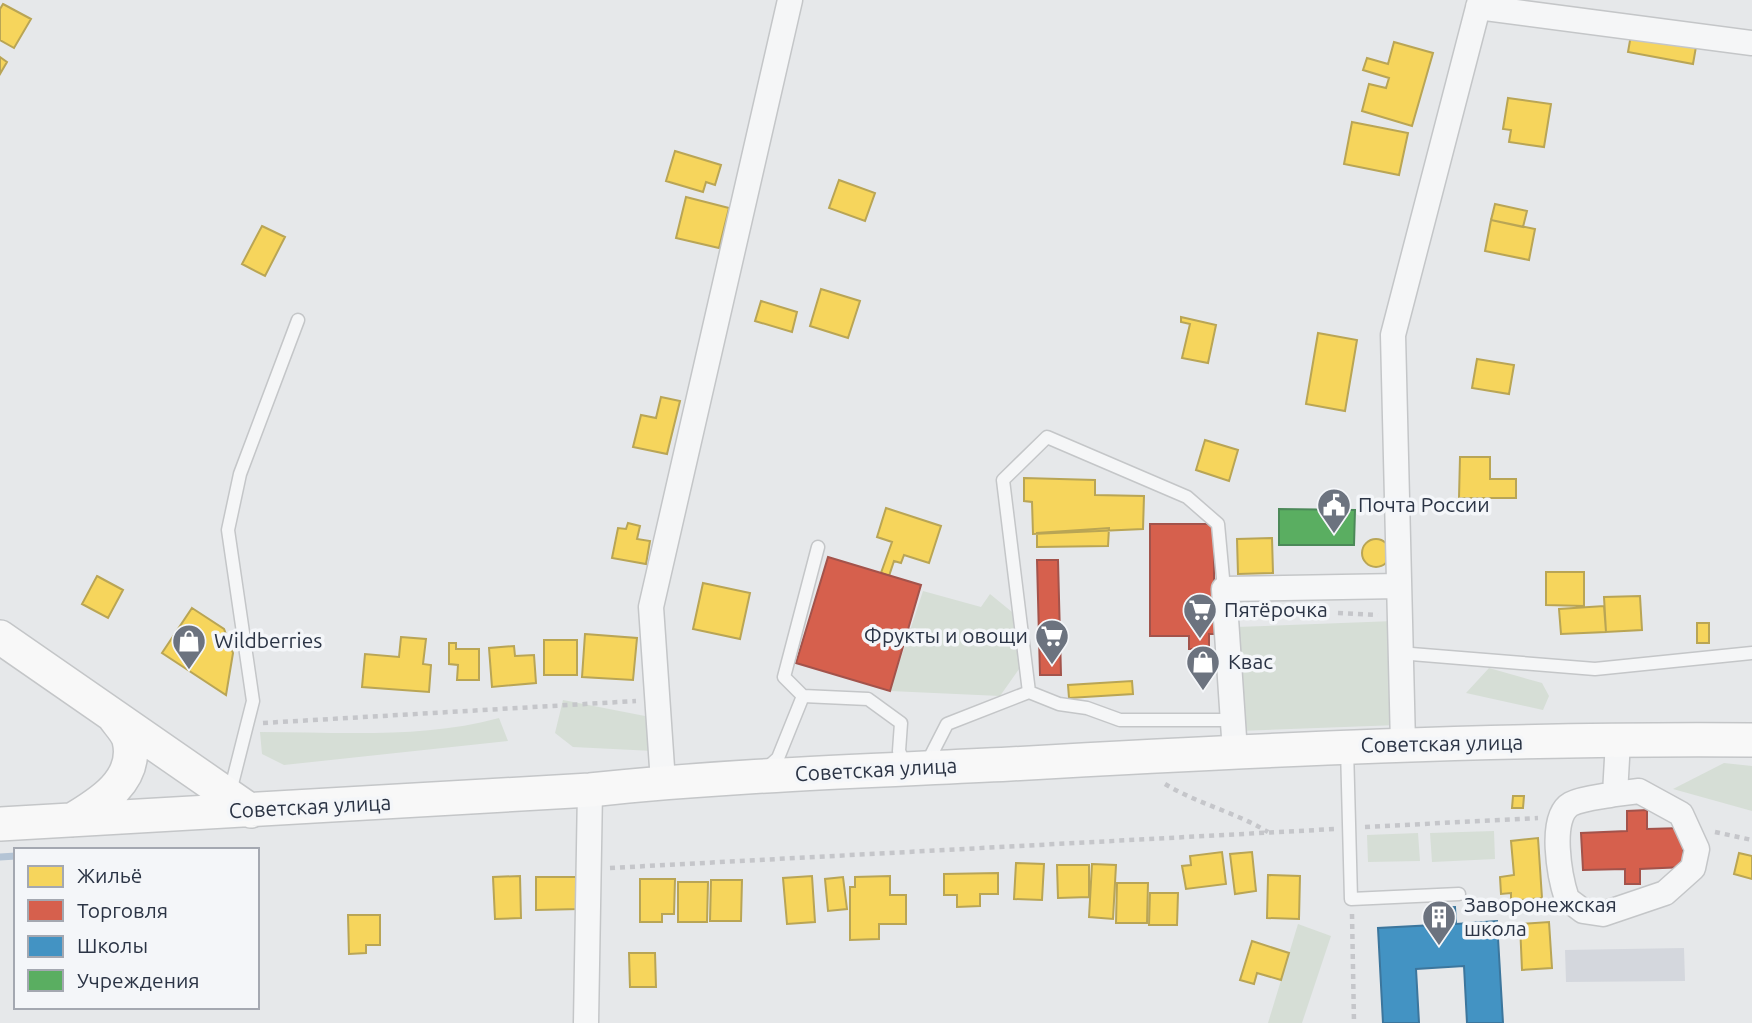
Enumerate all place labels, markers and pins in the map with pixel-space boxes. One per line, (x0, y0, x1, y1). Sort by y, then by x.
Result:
public building icon: Почта России (1315, 486, 1353, 535)
place label: Почта России (1358, 492, 1490, 516)
supermarket icon: Пятёрочка (1181, 591, 1219, 640)
place label: Пятёрочка (1224, 597, 1328, 621)
supermarket icon: Фрукты и овощи (1033, 617, 1071, 666)
shop icon: Wildberries (170, 622, 208, 671)
place label: Фрукты и овощи (864, 623, 1028, 647)
place label: Wildberries (214, 628, 322, 652)
shop icon: Квас (1184, 643, 1222, 692)
place label: Квас (1228, 649, 1273, 673)
place label: Заворонежская школа (1464, 892, 1617, 940)
building icon: Заворонежская школа (1420, 898, 1458, 947)

